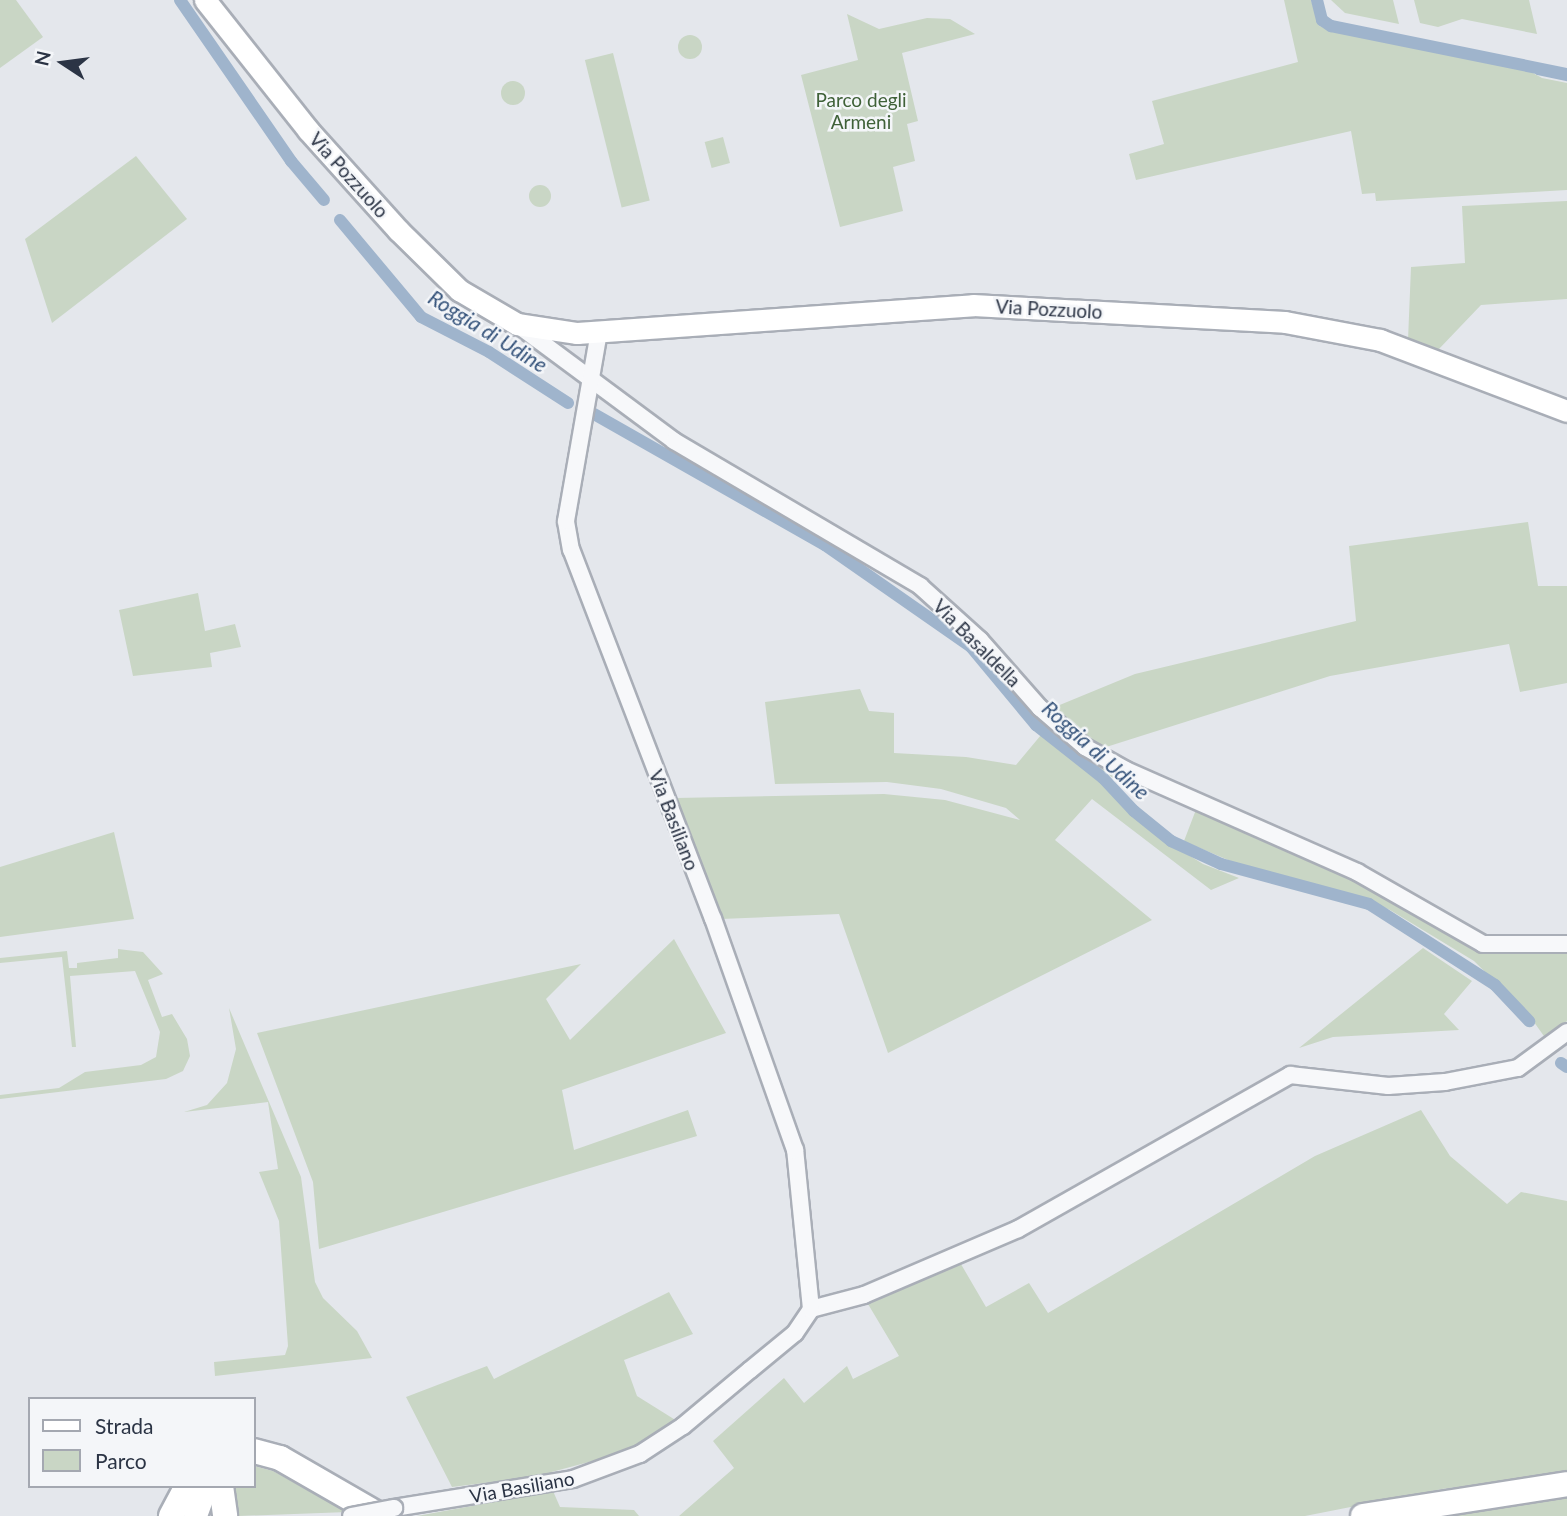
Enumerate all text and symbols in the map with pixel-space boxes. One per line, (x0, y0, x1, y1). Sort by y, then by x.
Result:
north arrow (28, 28, 98, 98)
text: N (29, 48, 55, 68)
park label: Parco degli Armeni (815, 89, 907, 133)
street label: Via Pozzuolo (305, 128, 393, 222)
water label: Roggia di Udine (424, 284, 552, 378)
street label: Via Pozzuolo (995, 295, 1103, 323)
street label: Via Basaldella (928, 594, 1026, 692)
water label: Roggia di Udine (1037, 695, 1155, 805)
street label: Via Basiliano (644, 766, 704, 874)
legend (28, 1397, 256, 1488)
text: Strada (95, 1413, 154, 1438)
text: Parco (95, 1448, 147, 1473)
street label: Via Basiliano (468, 1467, 576, 1507)

